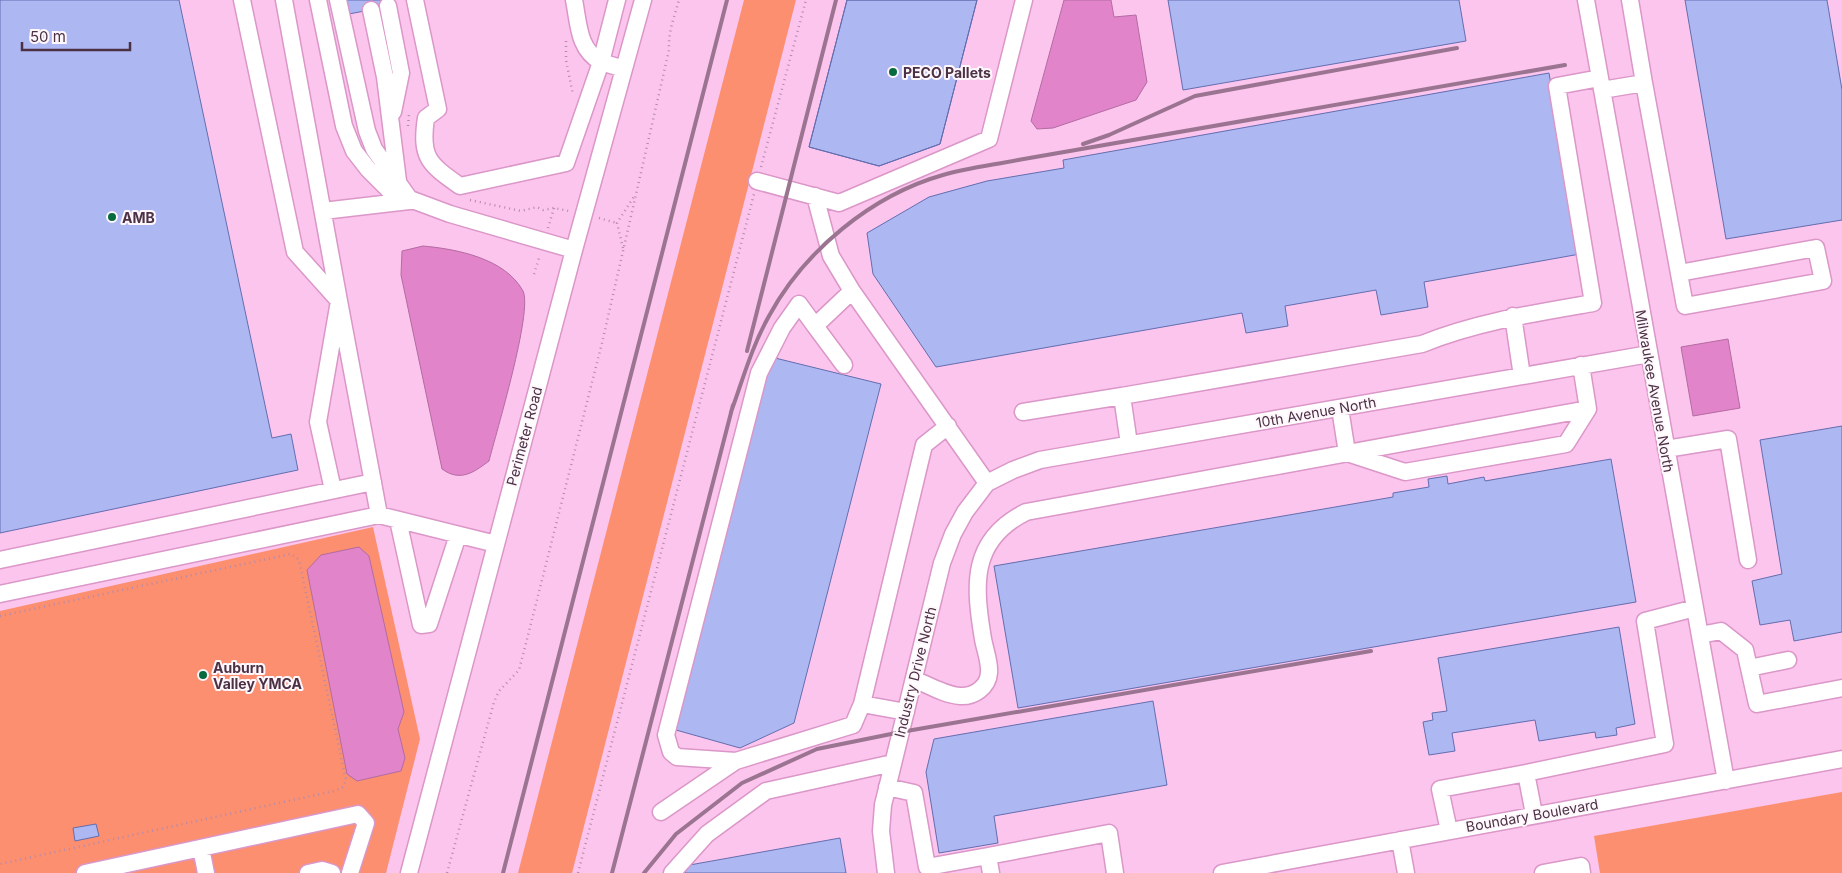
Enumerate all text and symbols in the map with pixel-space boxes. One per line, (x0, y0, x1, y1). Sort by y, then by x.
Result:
scale bar (22, 20, 130, 52)
text: 50 m (30, 27, 66, 46)
place label: PECO Pallets (903, 64, 991, 81)
marker: PECO Pallets (887, 66, 899, 78)
place label: AMB (122, 209, 155, 226)
marker: AMB (106, 211, 118, 223)
street label: Milwaukee Avenue North (1632, 308, 1678, 474)
street label: Perimeter Road (503, 385, 545, 487)
street label: 10th Avenue North (1254, 393, 1378, 431)
street label: Industry Drive North (891, 605, 939, 739)
place label: Auburn Valley YMCA (213, 659, 302, 692)
marker: Auburn Valley YMCA (197, 669, 209, 681)
street label: Boundary Boulevard (1464, 795, 1600, 835)

